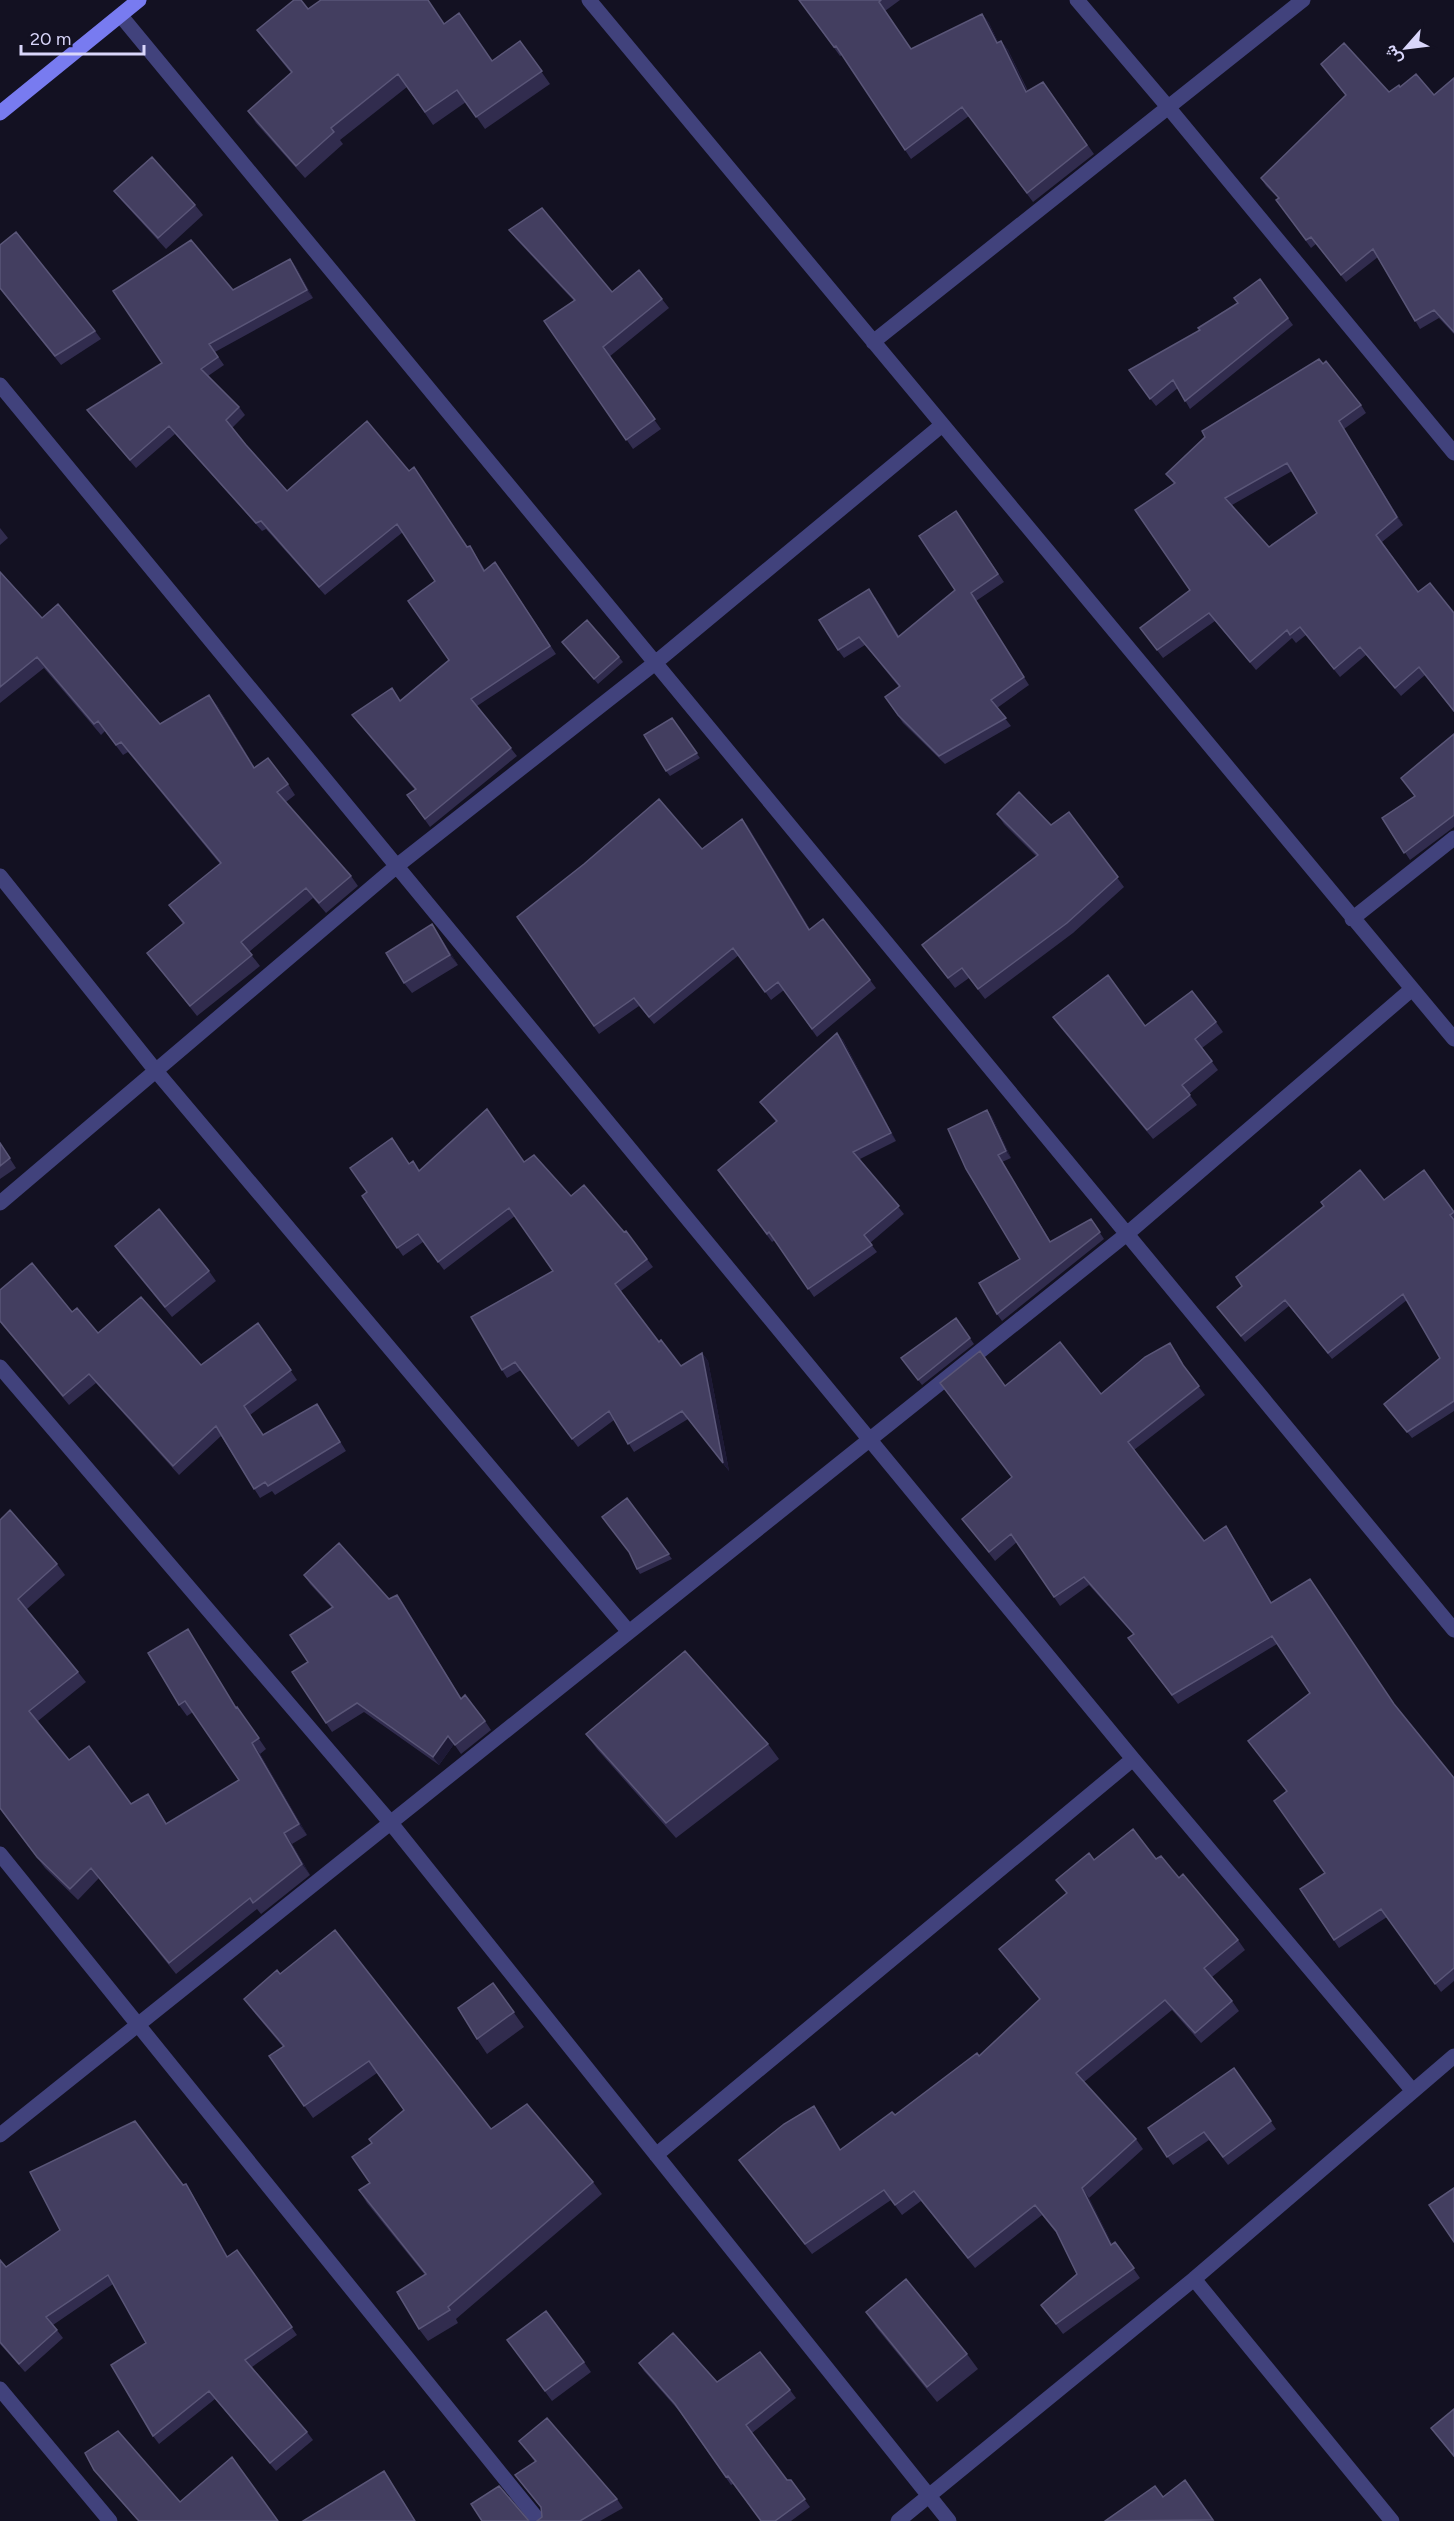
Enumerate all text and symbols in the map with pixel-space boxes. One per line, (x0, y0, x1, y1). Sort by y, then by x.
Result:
scale bar (21, 18, 144, 56)
north arrow (1376, 18, 1436, 78)
text: 20 m (30, 28, 71, 50)
text: ش (1380, 42, 1406, 68)

